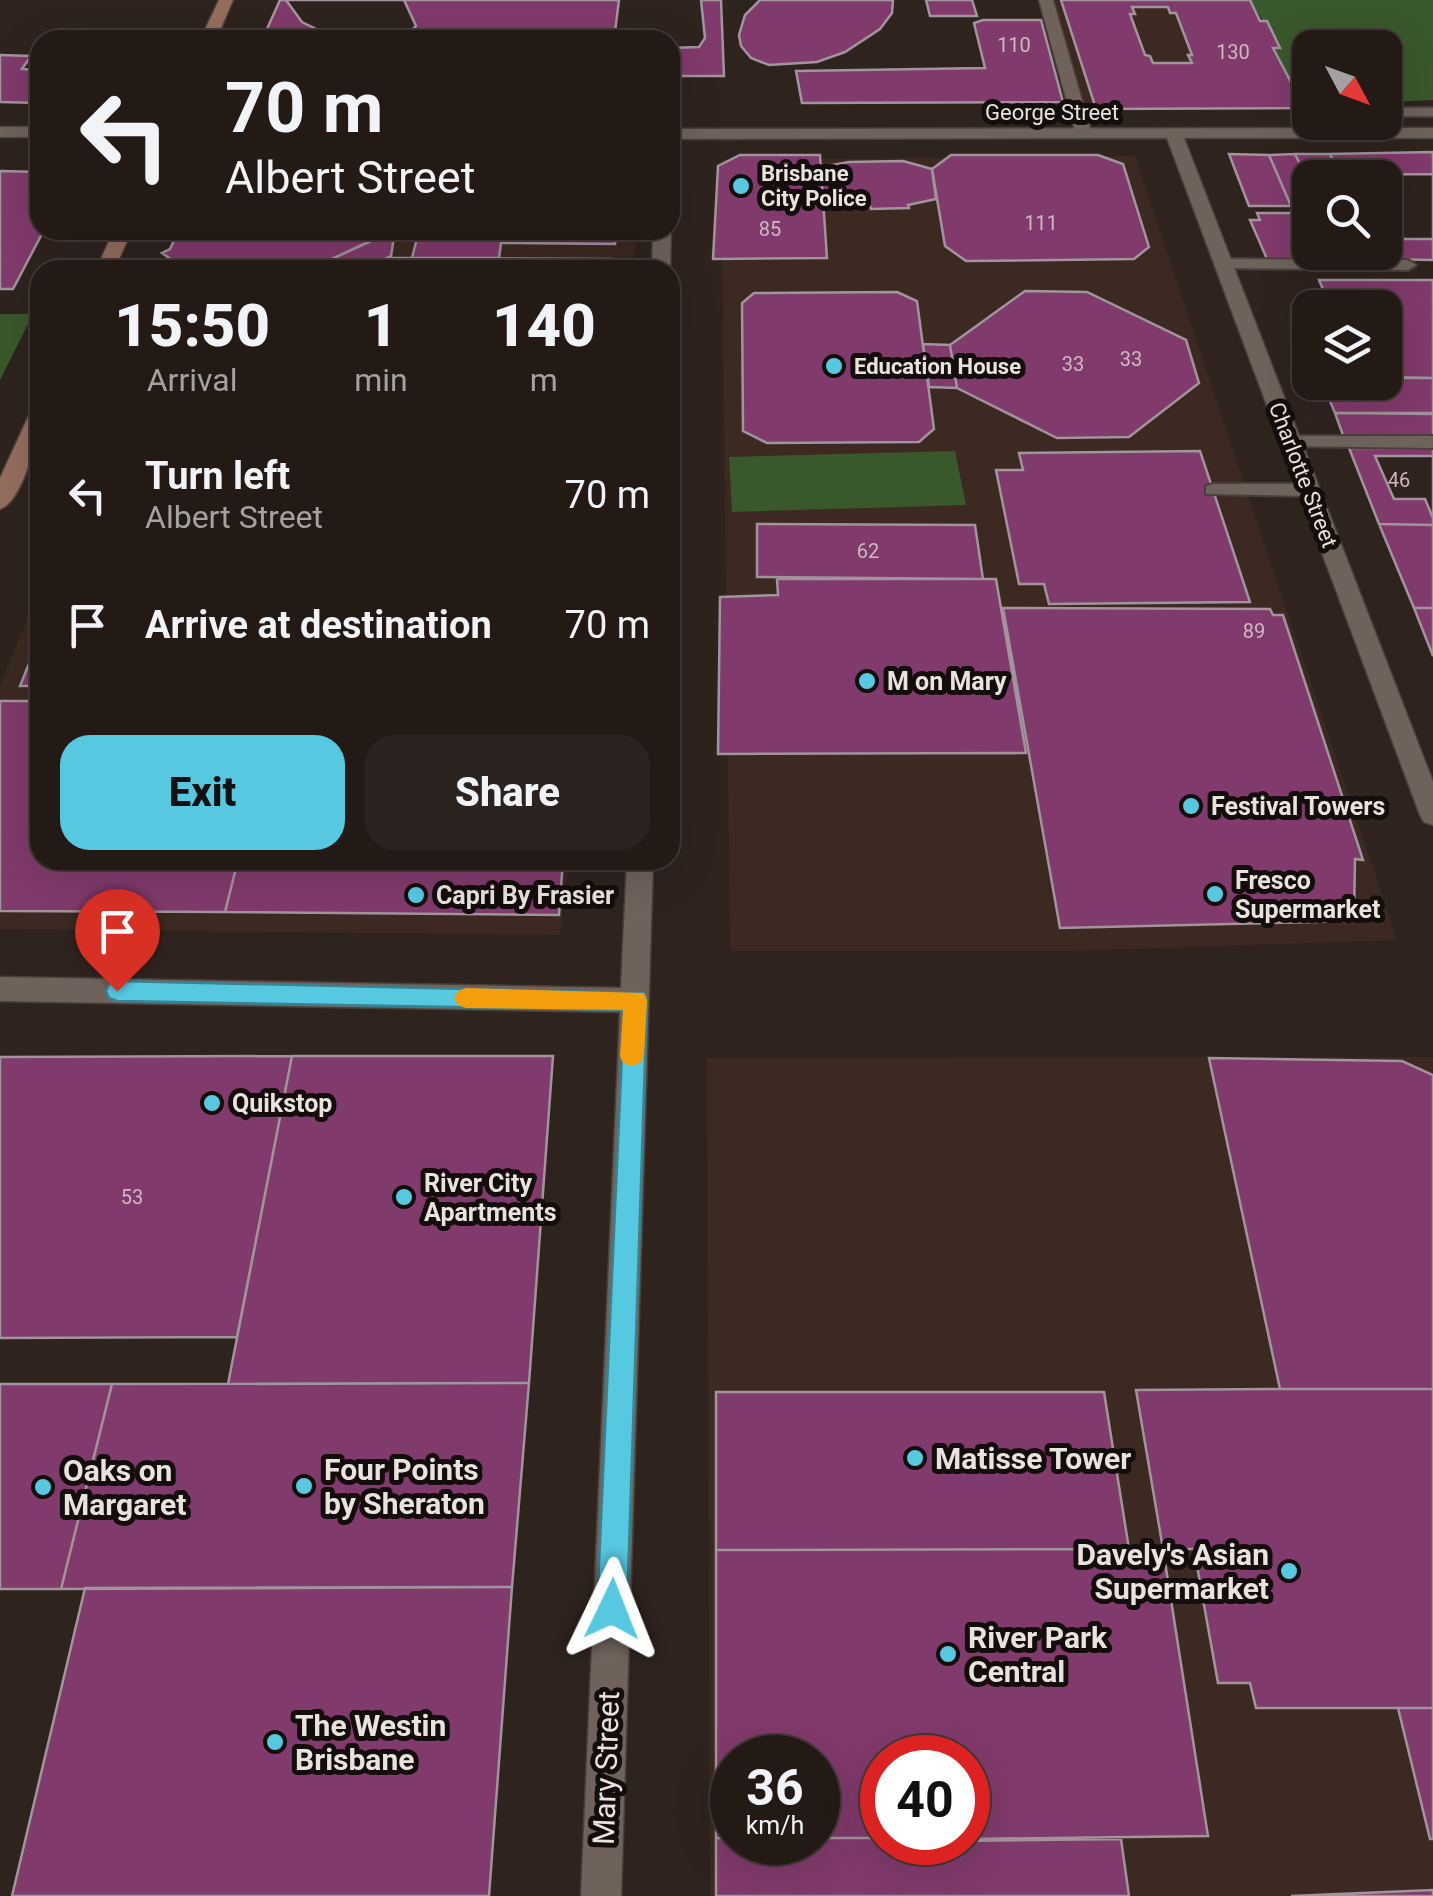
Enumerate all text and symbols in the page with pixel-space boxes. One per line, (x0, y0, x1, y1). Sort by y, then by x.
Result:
north arrow (1292, 30, 1402, 140)
map controls (1292, 30, 1402, 400)
house number: 110 (997, 33, 1031, 57)
house number: 130 (1216, 40, 1250, 64)
text: 70 m (225, 67, 383, 149)
icon: left (60, 70, 190, 200)
street label: George Street (985, 100, 1119, 125)
text: Albert Street (225, 151, 475, 204)
button: search (1292, 160, 1402, 270)
place label: Brisbane City Police (761, 161, 867, 211)
marker: Brisbane City Police (730, 175, 752, 197)
house number: 111 (1024, 211, 1058, 235)
house number: 85 (759, 217, 781, 241)
text: 15:50 (114, 290, 270, 361)
text: 1 (364, 290, 398, 361)
text: 140 (492, 290, 596, 361)
button: layers (1292, 290, 1402, 400)
house number: 33 (1120, 347, 1142, 371)
house number: 33 (1062, 352, 1084, 376)
place label: Education House (854, 354, 1021, 379)
marker: Education House (823, 355, 845, 377)
text: Arrival (147, 361, 238, 399)
text: min (354, 361, 408, 399)
text: m (530, 361, 558, 399)
street label: Charlotte Street (1264, 399, 1342, 551)
text: Turn left (145, 454, 290, 498)
icon: left (60, 468, 115, 523)
house number: 46 (1388, 468, 1410, 492)
text: 70 m (565, 473, 650, 517)
text: Albert Street (145, 498, 323, 536)
house number: 62 (857, 539, 879, 563)
icon: arrive (60, 598, 115, 653)
text: Arrive at destination (145, 603, 492, 647)
text: 70 m (565, 603, 650, 647)
house number: 89 (1243, 619, 1265, 643)
place label: M on Mary (887, 667, 1007, 696)
marker: M on Mary (856, 670, 878, 692)
button: Exit (60, 735, 345, 850)
button: Share (365, 735, 650, 850)
place label: Festival Towers (1211, 792, 1385, 821)
marker: Festival Towers (1180, 795, 1202, 817)
place label: Fresco Supermarket (1235, 866, 1380, 924)
place label: Capri By Frasier (436, 881, 614, 910)
marker: Fresco Supermarket (1204, 883, 1226, 905)
marker: Capri By Frasier (405, 884, 427, 906)
pin (75, 889, 160, 992)
icon: arrive (90, 904, 145, 959)
place label: Quikstop (232, 1089, 332, 1118)
marker: Quikstop (201, 1092, 223, 1114)
place label: River City Apartments (424, 1169, 557, 1227)
house number: 53 (121, 1185, 143, 1209)
marker: River City Apartments (393, 1186, 415, 1208)
place label: Matisse Tower (935, 1441, 1131, 1476)
marker: Matisse Tower (904, 1447, 926, 1469)
place label: Four Points by Sheraton (324, 1452, 485, 1521)
place label: Oaks on Margaret (63, 1453, 186, 1522)
marker: Four Points by Sheraton (293, 1475, 315, 1497)
marker: Oaks on Margaret (32, 1476, 54, 1498)
place label: Davely's Asian Supermarket (1076, 1537, 1269, 1606)
position arrow (560, 1557, 664, 1661)
marker: Davely's Asian Supermarket (1278, 1560, 1300, 1582)
place label: River Park Central (968, 1620, 1108, 1689)
marker: River Park Central (937, 1643, 959, 1665)
street label: Mary Street (586, 1691, 626, 1845)
place label: The Westin Brisbane (295, 1708, 446, 1777)
marker: The Westin Brisbane (264, 1731, 286, 1753)
speed limit sign: 40 (860, 1735, 990, 1865)
text: 36 (746, 1759, 804, 1817)
text: km/h (746, 1811, 804, 1840)

